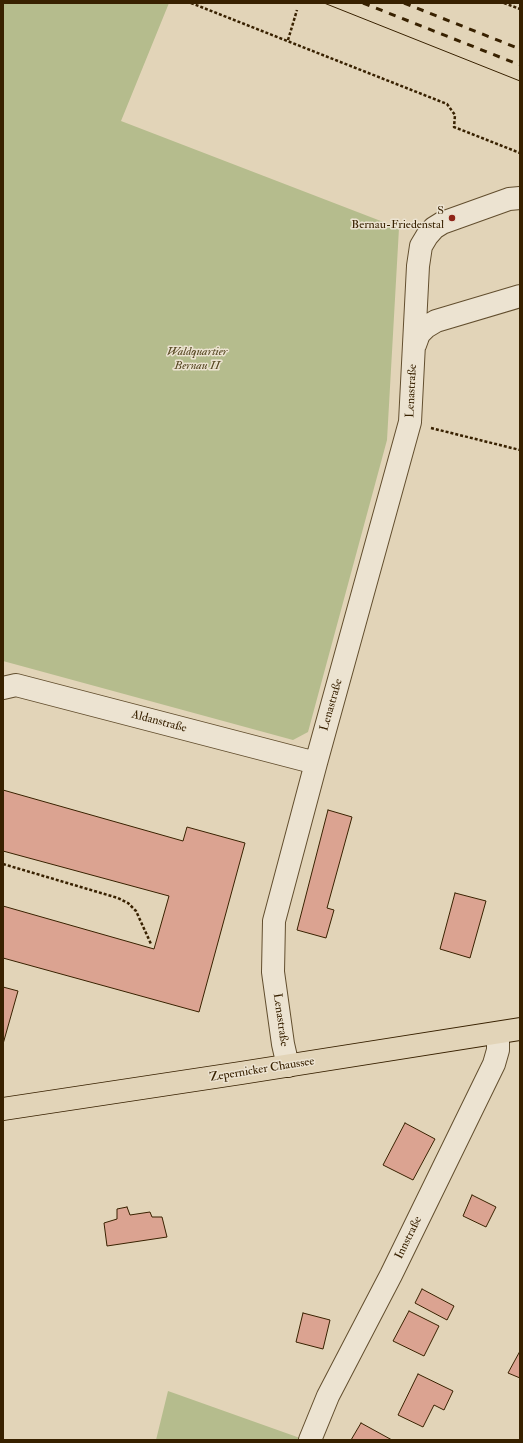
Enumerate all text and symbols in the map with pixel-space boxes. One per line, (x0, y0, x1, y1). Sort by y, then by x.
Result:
place label: S Bernau-Friedenstal (351, 204, 444, 232)
marker: S Bernau-Friedenstal (447, 213, 457, 223)
park label: Waldquartier Bernau II (167, 345, 227, 373)
street label: Lenastraße (403, 364, 421, 418)
street label: Lenastraße (318, 677, 346, 733)
street label: Aldanstraße (130, 708, 188, 736)
street label: Lenastraße (269, 992, 291, 1048)
street label: Zepernicker Chaussee (209, 1055, 315, 1085)
street label: Innstraße (392, 1214, 426, 1262)

